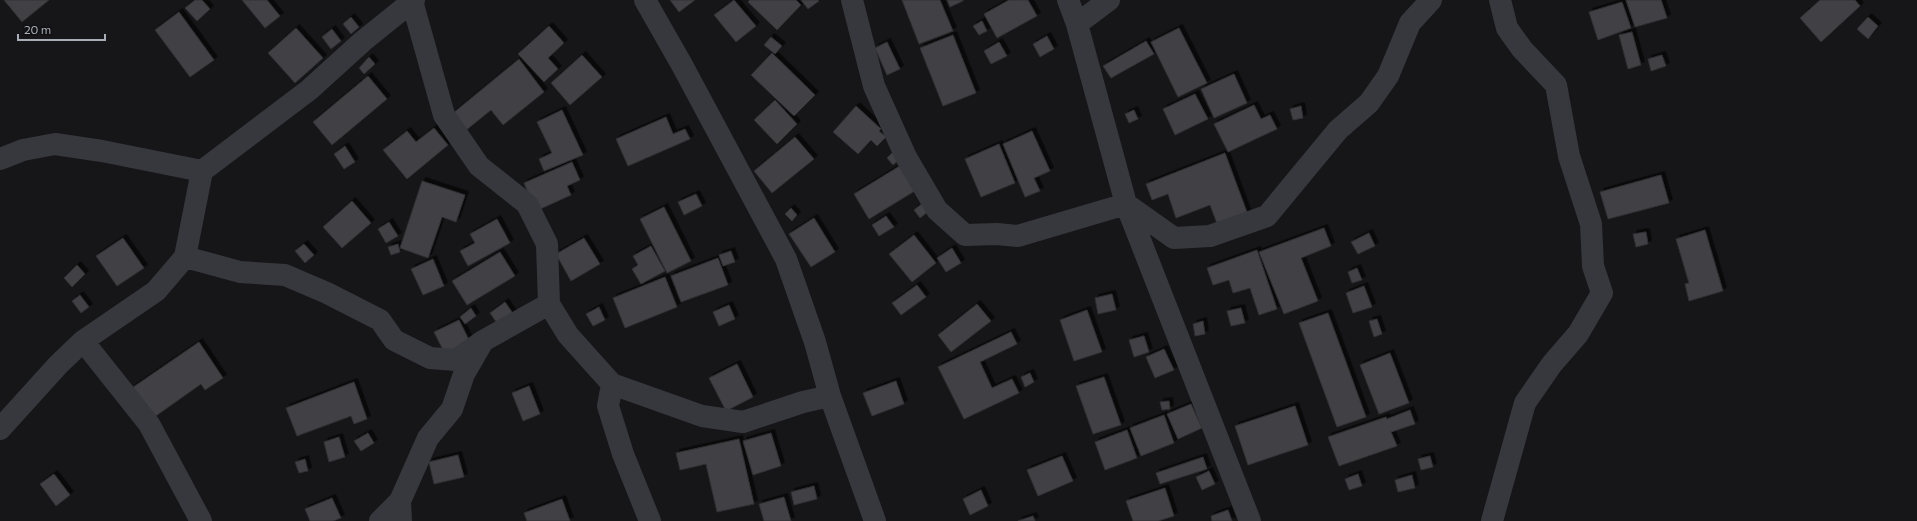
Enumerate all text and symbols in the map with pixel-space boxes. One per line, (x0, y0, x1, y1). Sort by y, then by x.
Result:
scale bar (18, 16, 105, 42)
text: 20 m (24, 22, 51, 36)

